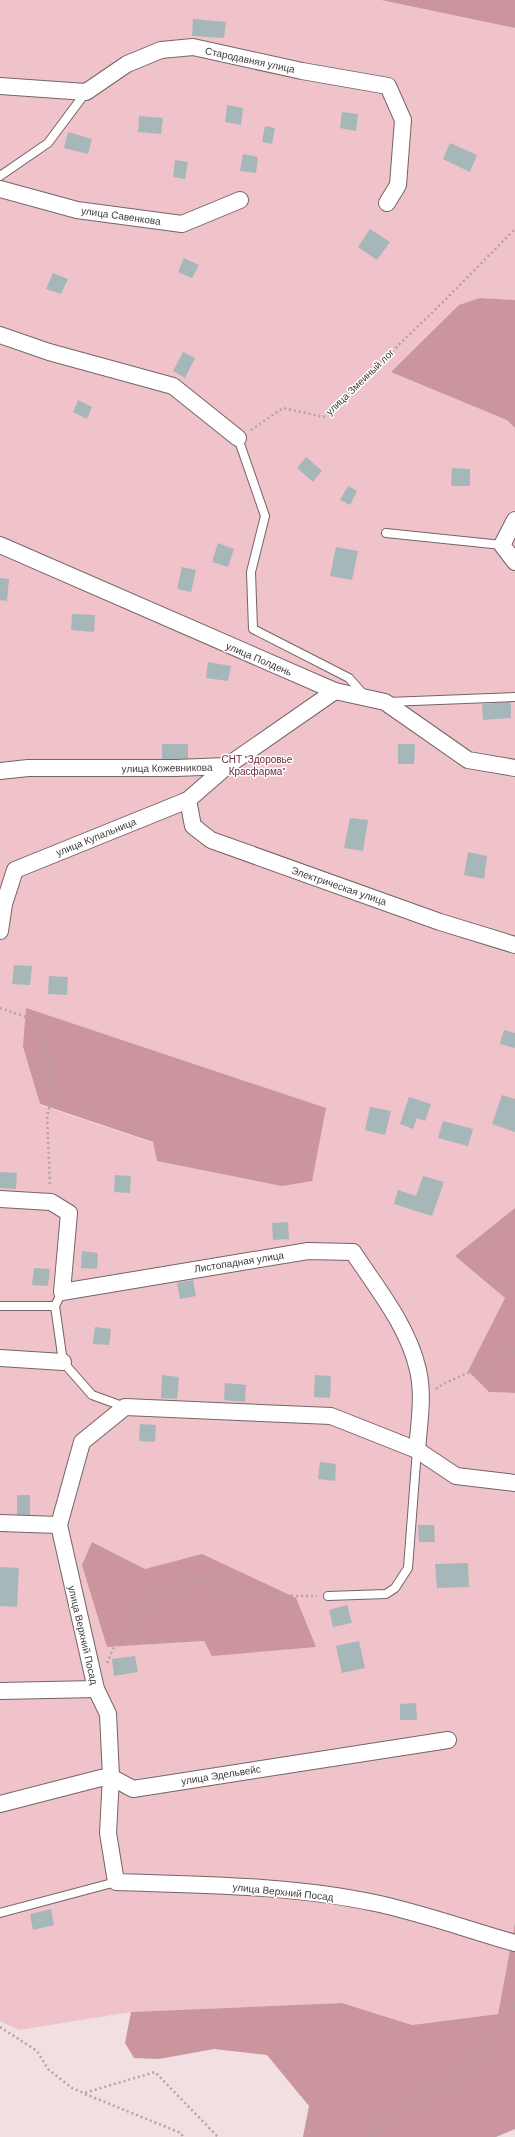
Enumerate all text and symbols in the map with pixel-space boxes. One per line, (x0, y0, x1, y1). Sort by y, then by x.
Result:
street label: Стародавняя улица (204, 44, 296, 76)
street label: улица Савенкова (80, 204, 162, 228)
street label: улица Змеиный лог (323, 346, 397, 418)
street label: улица Полдень (224, 639, 294, 679)
park label: СНТ "Здоровье Красфарма" (222, 753, 293, 778)
street label: улица Кожевникова (121, 761, 213, 775)
street label: улица Купальница (54, 815, 138, 859)
street label: Электрическая улица (290, 864, 389, 909)
street label: Листопадная улица (193, 1248, 285, 1276)
street label: улица Верхний Посад (65, 1584, 101, 1686)
street label: улица Эдельвейс (180, 1762, 262, 1788)
street label: улица Верхний Посад (232, 1880, 334, 1904)

